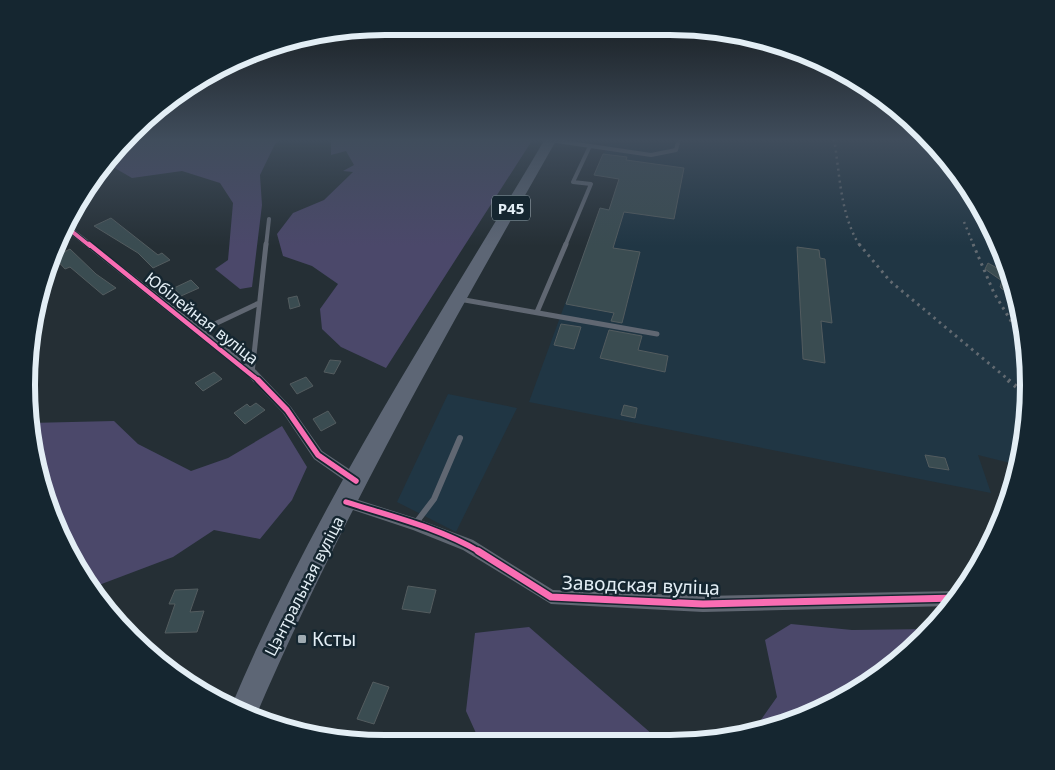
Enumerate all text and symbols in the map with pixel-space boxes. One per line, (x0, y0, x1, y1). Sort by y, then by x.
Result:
road number: Р45 (492, 196, 530, 220)
street label: Юбілейная вуліца (141, 267, 263, 369)
street label: Цэнтральная вуліца (259, 512, 349, 660)
street label: Заводская вуліца (562, 569, 720, 601)
place label: Ксты (312, 626, 356, 652)
marker: Ксты (296, 633, 308, 645)

